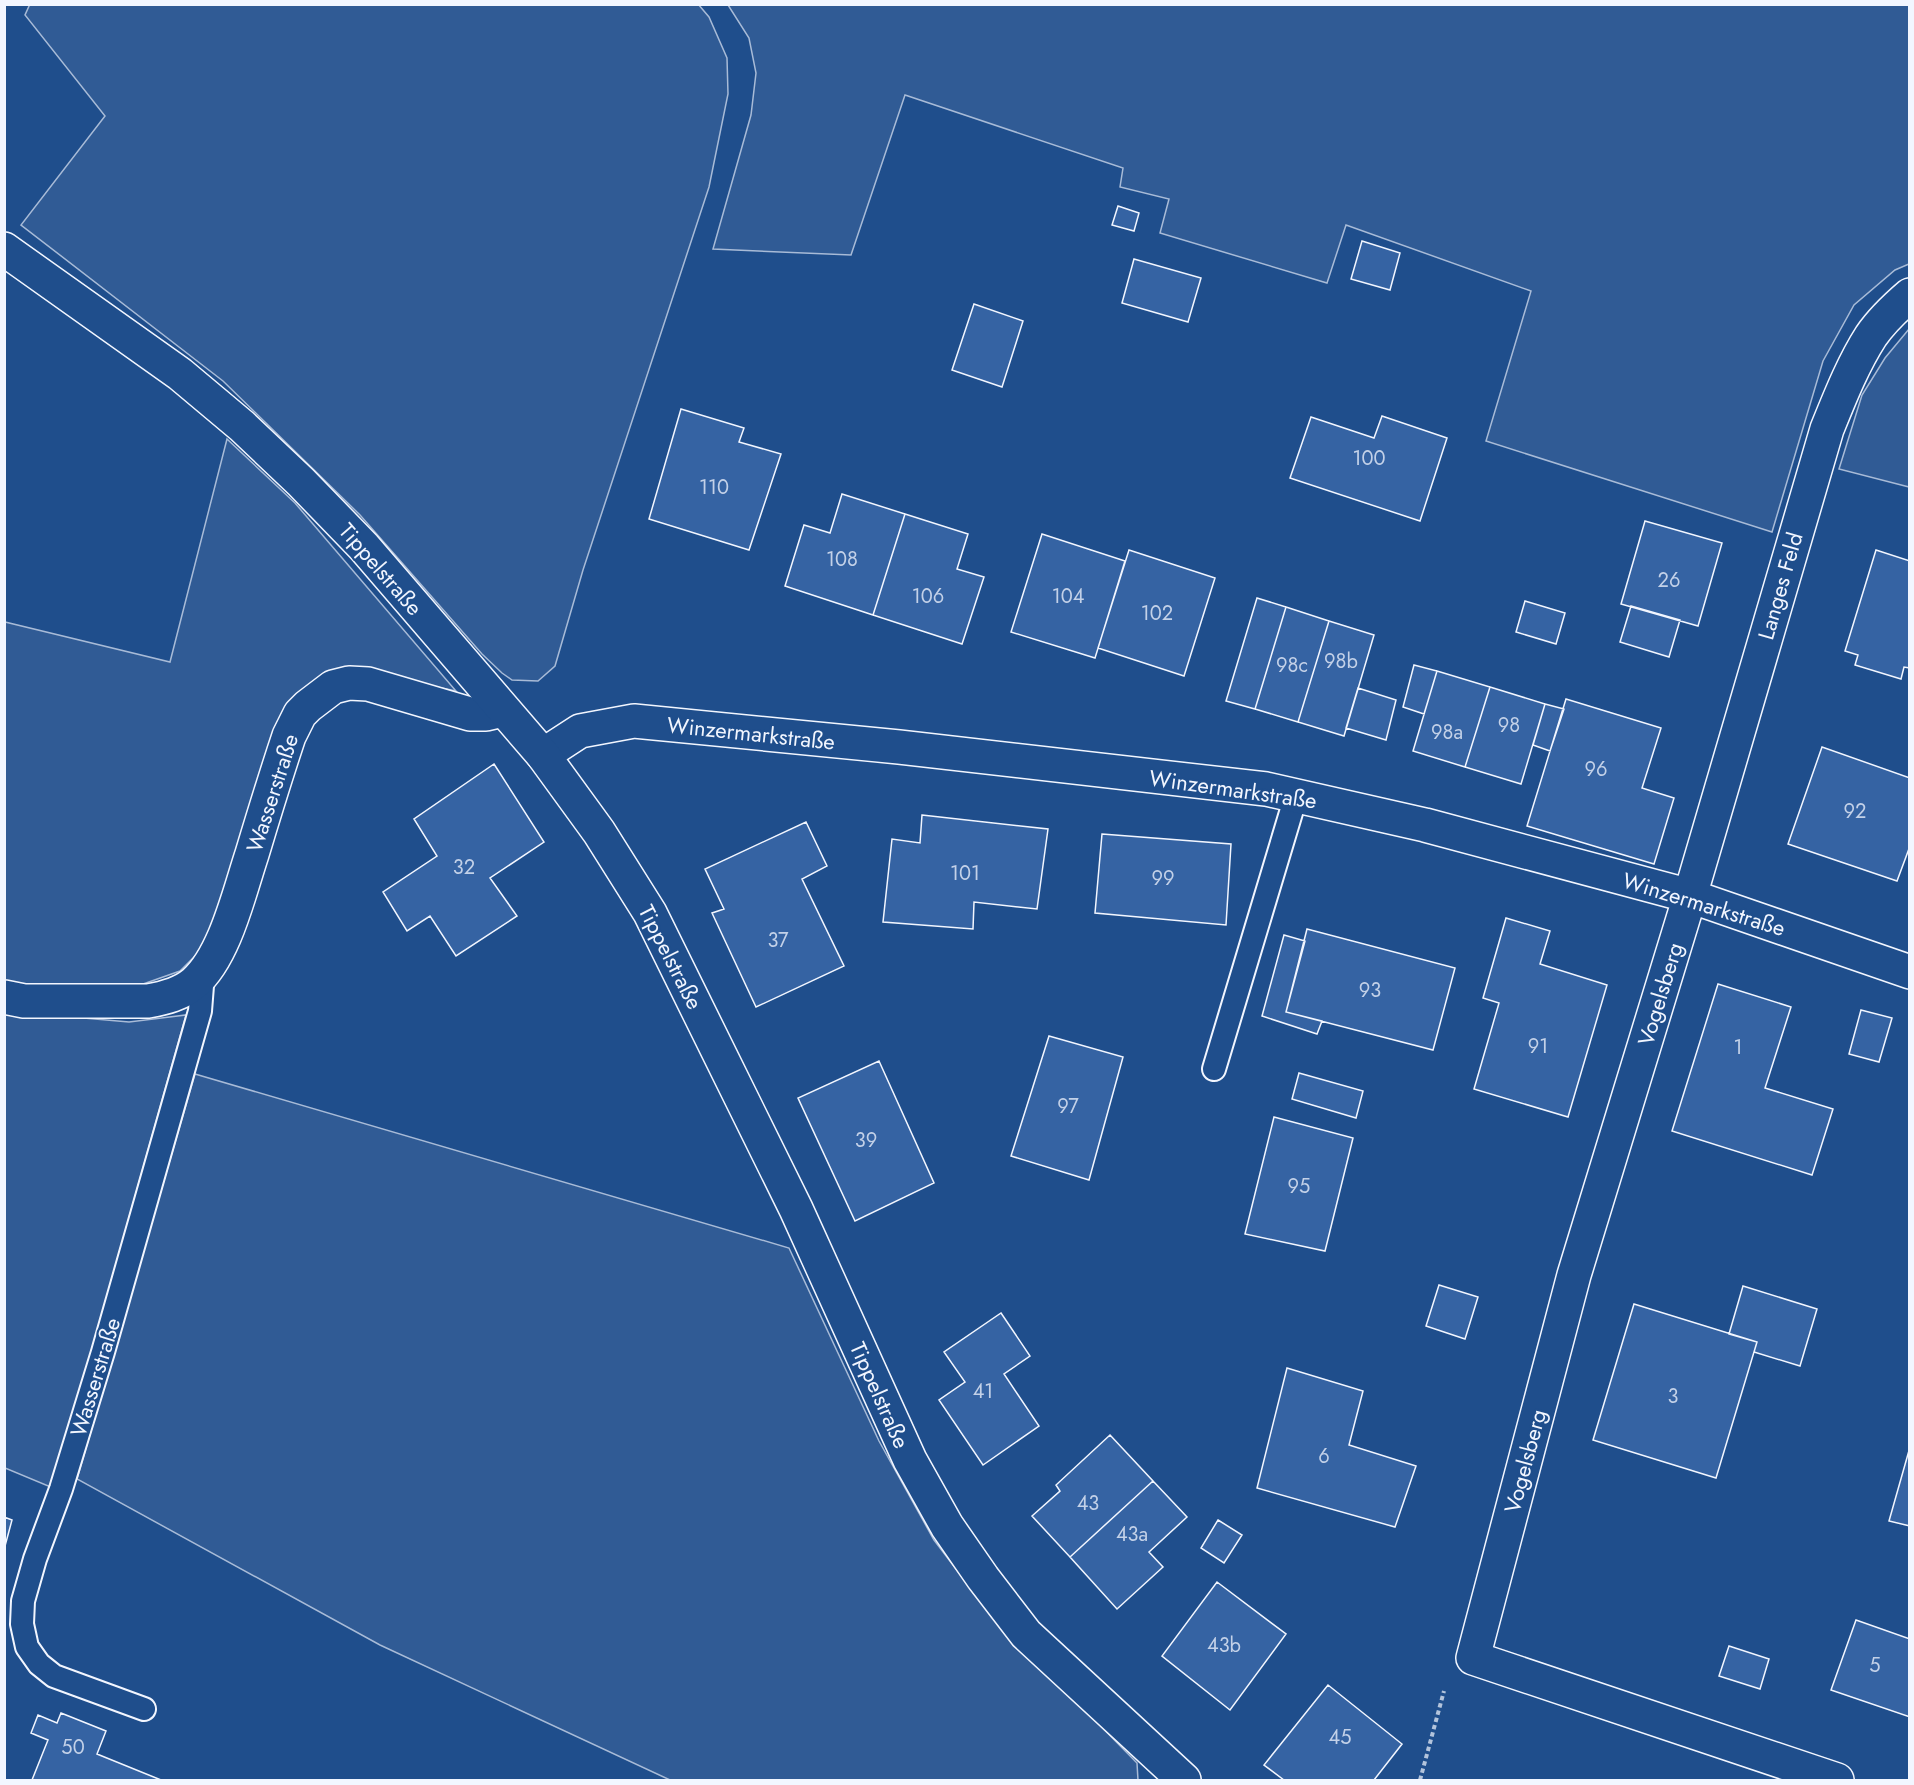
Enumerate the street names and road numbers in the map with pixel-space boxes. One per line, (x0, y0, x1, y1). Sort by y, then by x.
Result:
street label: Tippelstraße (332, 516, 430, 622)
street label: Langes Feld (1749, 528, 1811, 644)
street label: Winzermarkstraße (665, 708, 837, 758)
street label: Wasserstraße (238, 730, 306, 856)
street label: Winzermarkstraße (1147, 761, 1319, 817)
street label: Winzermarkstraße (1619, 864, 1789, 944)
street label: Tippelstraße (631, 899, 711, 1015)
street label: Vogelsberg (1629, 939, 1691, 1049)
street label: Wasserstraße (62, 1314, 128, 1440)
street label: Tippelstraße (842, 1337, 918, 1453)
street label: Vogelsberg (1496, 1406, 1554, 1516)

